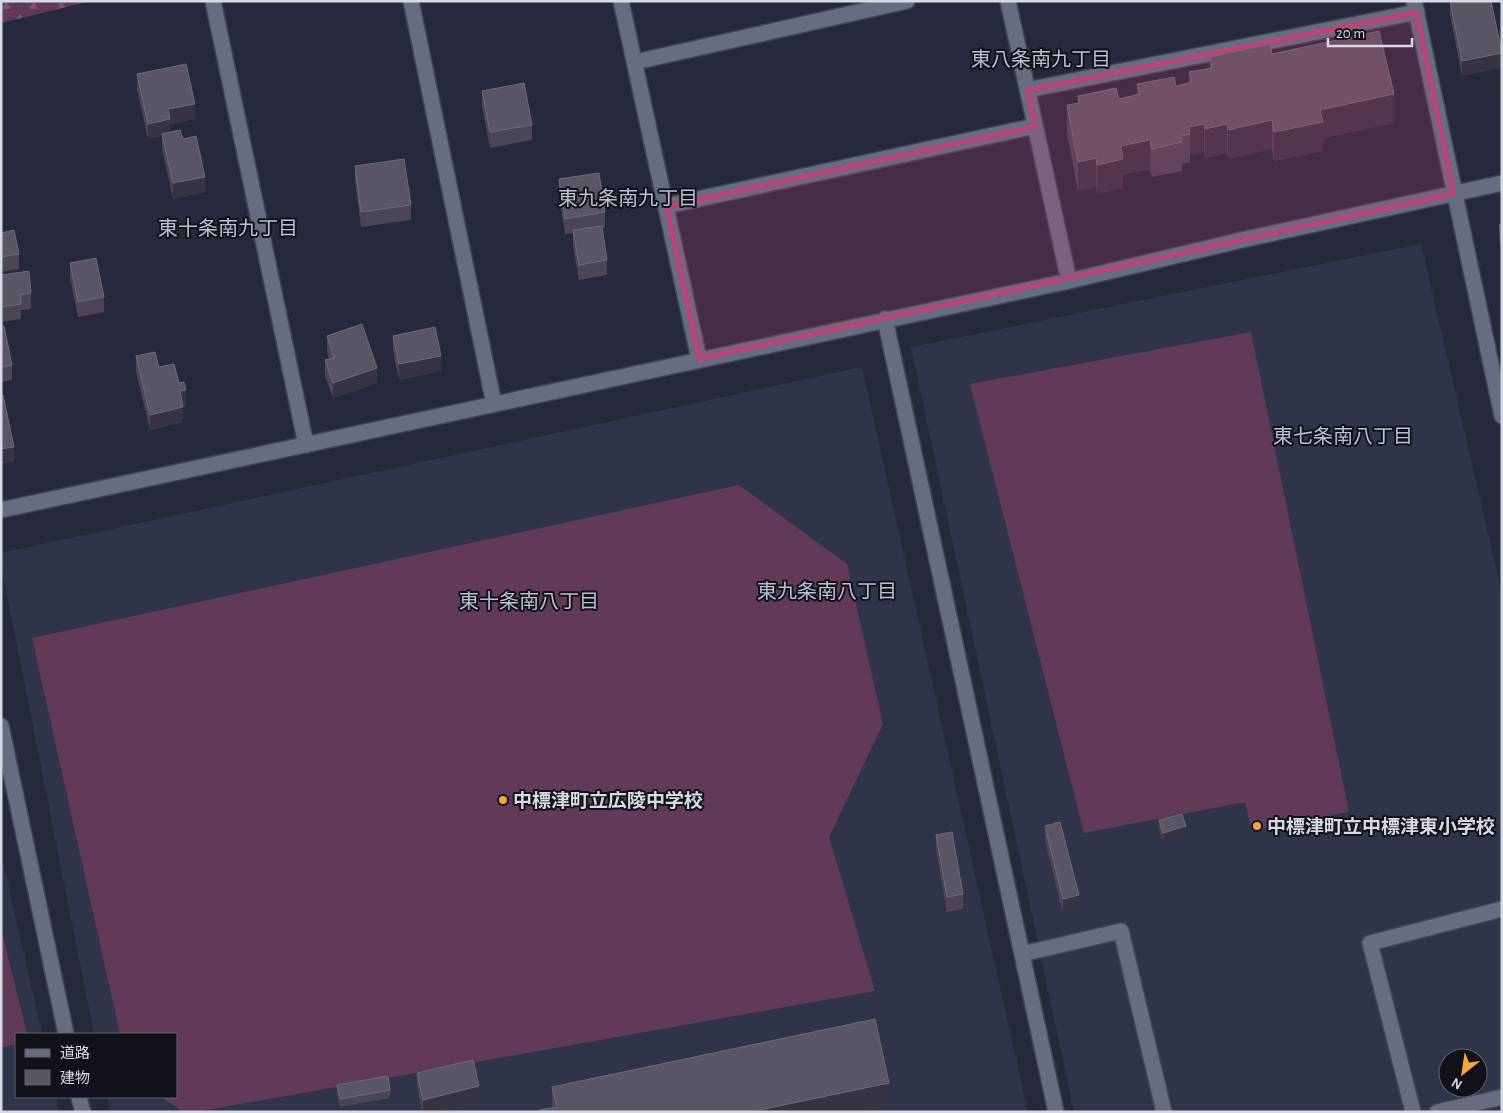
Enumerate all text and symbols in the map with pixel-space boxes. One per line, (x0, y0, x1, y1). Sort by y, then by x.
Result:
scale bar (1328, 15, 1412, 47)
text: 20 m (1336, 26, 1365, 41)
district label: 東八条南九丁目 (971, 49, 1111, 70)
district label: 東九条南九丁目 (558, 188, 698, 209)
district label: 東十条南九丁目 (158, 218, 298, 239)
district label: 東七条南八丁目 (1273, 426, 1413, 447)
district label: 東九条南八丁目 (757, 581, 897, 602)
district label: 東十条南八丁目 (459, 591, 599, 612)
place label: 中標津町立広陵中学校 (513, 790, 703, 811)
marker: 中標津町立広陵中学校 (497, 794, 509, 806)
place label: 中標津町立中標津東小学校 (1267, 816, 1495, 837)
marker: 中標津町立中標津東小学校 (1251, 820, 1263, 832)
legend (15, 1033, 178, 1098)
text: 道路 (60, 1045, 90, 1061)
north arrow (1438, 1048, 1488, 1098)
text: 建物 (60, 1070, 90, 1086)
text: N (1449, 1075, 1465, 1092)

